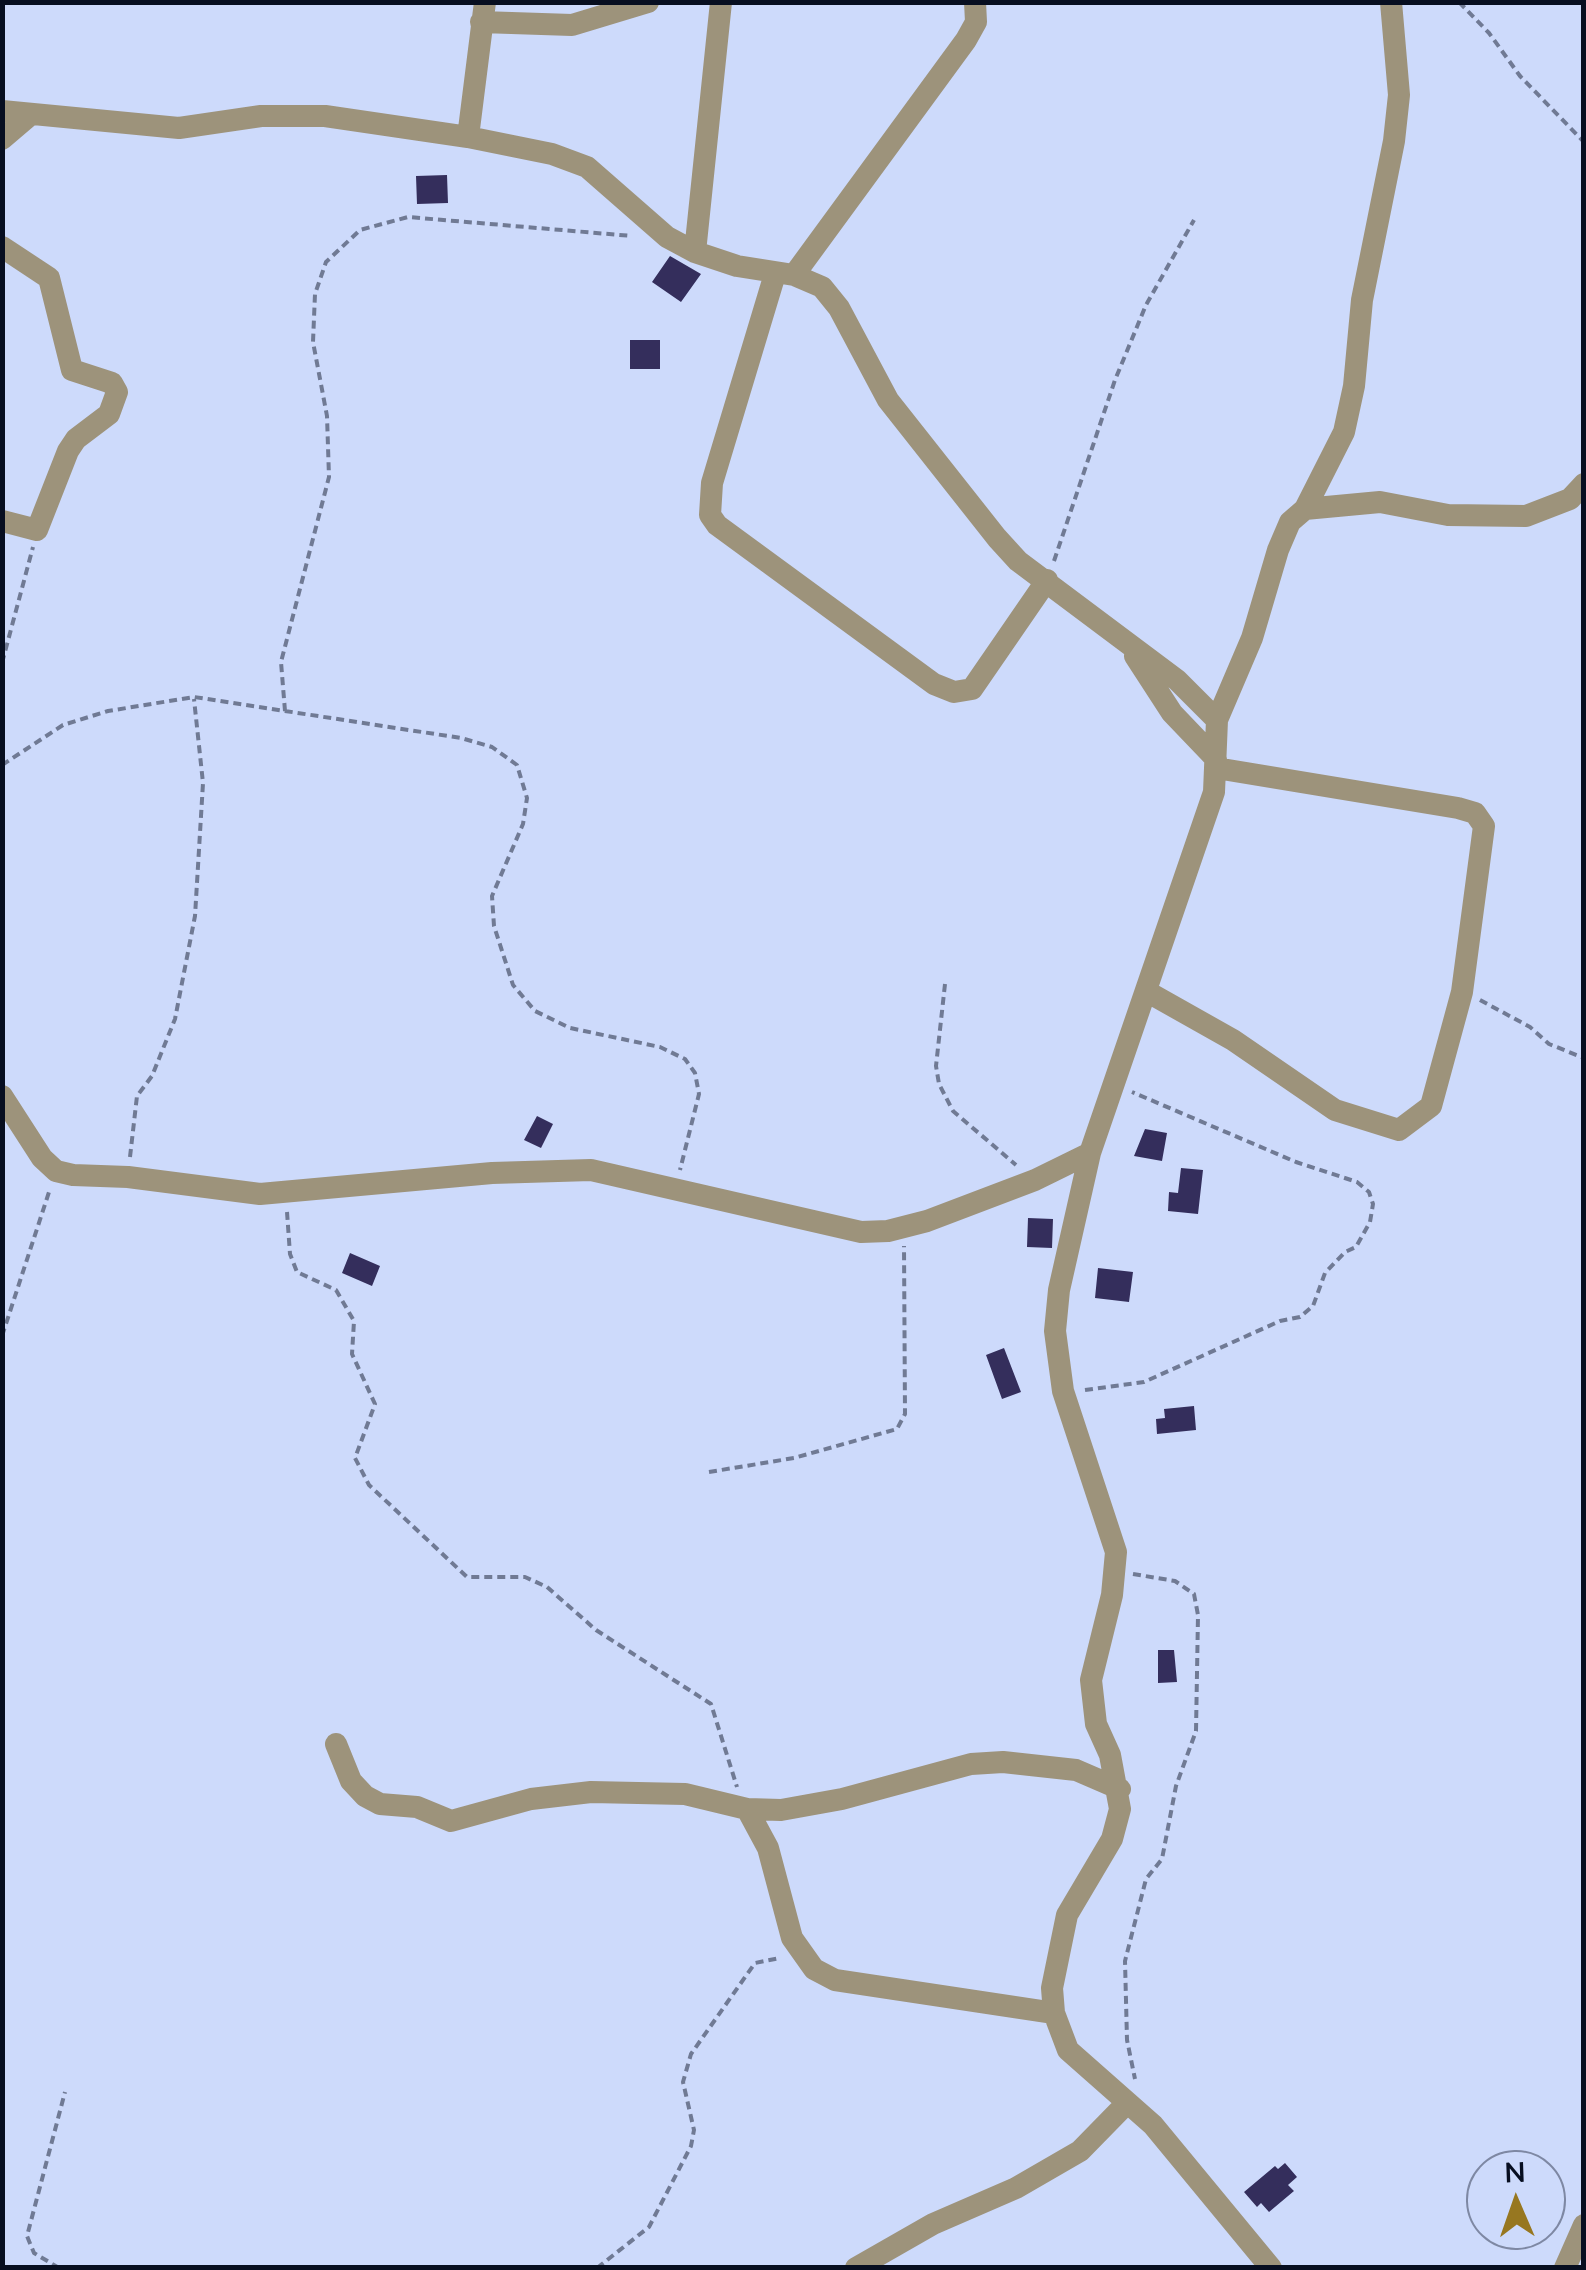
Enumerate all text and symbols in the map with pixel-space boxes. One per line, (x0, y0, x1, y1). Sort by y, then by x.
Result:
north arrow (1466, 2150, 1566, 2250)
text: N (1504, 2154, 1526, 2189)

